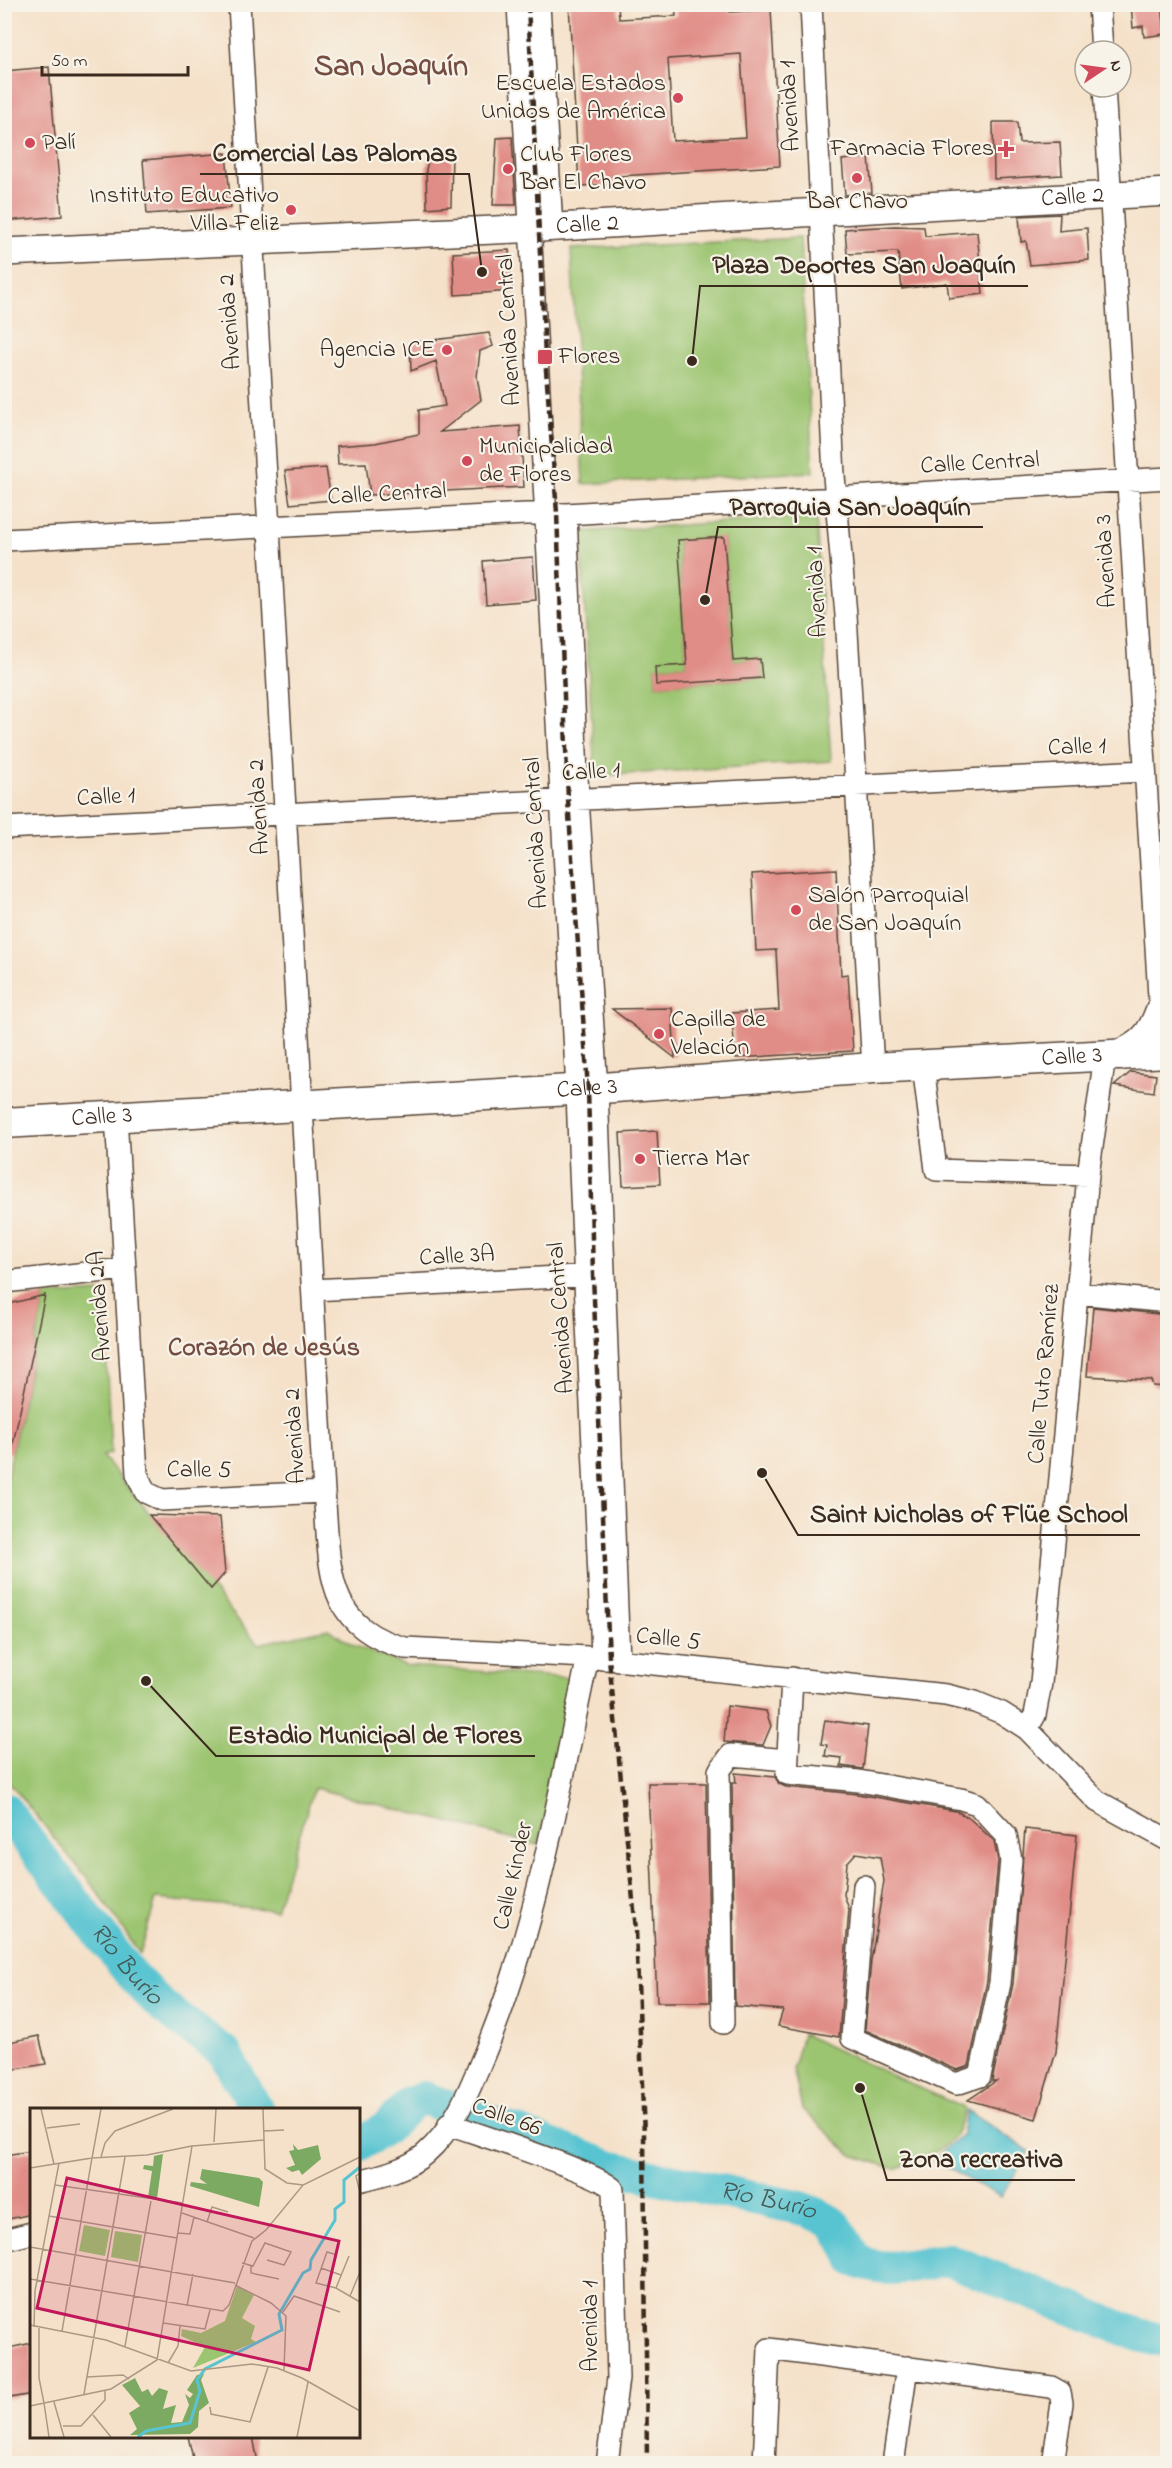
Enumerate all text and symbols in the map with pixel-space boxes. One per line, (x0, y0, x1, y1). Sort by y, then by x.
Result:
scale bar (42, 39, 188, 77)
north arrow (1073, 39, 1133, 99)
district label: San Joaquín (314, 46, 468, 90)
text: 50 m (51, 49, 88, 75)
text: N (1103, 58, 1129, 74)
street label: Avenida 1 (771, 59, 811, 153)
place label: Escuela Estados Unidos de América (481, 67, 666, 130)
marker: Escuela Estados Unidos de América (671, 91, 685, 105)
place label: Palí (42, 126, 76, 161)
callout: Comercial Las Palomas (200, 130, 469, 174)
place label: Farmacia Flores (829, 132, 994, 167)
marker: Palí (23, 136, 37, 150)
text: Comercial Las Palomas (212, 136, 458, 174)
place label: Club Flores Bar El Chavo (519, 138, 646, 201)
marker: Farmacia Flores (999, 142, 1013, 156)
marker: Club Flores Bar El Chavo (501, 162, 515, 176)
marker: Bar Chavo (850, 171, 864, 185)
street label: Calle 2 (1040, 178, 1105, 217)
place label: Instituto Educativo Villa Feliz (89, 179, 280, 242)
place label: Bar Chavo (805, 185, 908, 220)
marker: Instituto Educativo Villa Feliz (284, 203, 298, 217)
street label: Calle 2 (555, 206, 620, 245)
callout: Plaza Deportes San Joaquín (700, 242, 1028, 286)
text: Plaza Deportes San Joaquín (712, 248, 1016, 286)
street label: Avenida Central (489, 253, 531, 407)
street label: Avenida 2 (210, 273, 252, 371)
place label: Agencia ICE (320, 333, 435, 368)
place label: Flores (557, 340, 620, 375)
marker: Agencia ICE (440, 343, 454, 357)
marker: Flores (536, 348, 554, 366)
place label: Municipalidad de Flores (479, 430, 613, 493)
street label: Calle Central (920, 443, 1040, 485)
marker: Municipalidad de Flores (460, 454, 474, 468)
street label: Calle Central (327, 474, 447, 516)
callout: Parroquia San Joaquín (718, 483, 983, 527)
text: Parroquia San Joaquín (729, 490, 971, 528)
street label: Avenida 3 (1087, 513, 1127, 609)
street label: Avenida 1 (798, 545, 838, 639)
street label: Calle 1 (1047, 729, 1107, 767)
street label: Calle 1 (561, 754, 622, 792)
street label: Avenida Central (516, 756, 558, 910)
street label: Avenida 2 (240, 758, 280, 856)
street label: Calle 1 (76, 779, 137, 817)
place label: Salón Parroquial de San Joaquín (808, 879, 968, 942)
marker: Salón Parroquial de San Joaquín (789, 903, 803, 917)
place label: Capilla de Velación (670, 1003, 766, 1066)
marker: Capilla de Velación (652, 1027, 666, 1041)
street label: Calle 3 (1041, 1038, 1103, 1076)
street label: Calle 3 (556, 1069, 619, 1108)
street label: Calle 3 (70, 1098, 133, 1137)
place label: Tierra Mar (652, 1142, 750, 1177)
marker: Tierra Mar (633, 1152, 647, 1166)
street label: Calle 3A (418, 1238, 496, 1276)
street label: Avenida Central (539, 1241, 585, 1395)
street label: Avenida 2A (80, 1249, 122, 1363)
street label: Calle Tuto Ramírez (1020, 1281, 1070, 1466)
district label: Corazón de Jesús (168, 1330, 360, 1368)
street label: Avenida 2 (276, 1387, 316, 1485)
street label: Calle 5 (166, 1453, 232, 1489)
callout: Saint Nicholas of Flüe School (798, 1491, 1140, 1535)
text: Saint Nicholas of Flüe School (810, 1497, 1128, 1535)
street label: Calle 5 (634, 1619, 702, 1661)
callout: Estadio Municipal de Flores (216, 1712, 535, 1756)
text: Estadio Municipal de Flores (228, 1718, 522, 1756)
street label: Calle Kinder (485, 1818, 544, 1934)
water label: Río Burío (80, 1916, 172, 2016)
street label: Calle 66 (466, 2089, 546, 2147)
inset map (30, 2108, 360, 2438)
callout: Zona recreativa (887, 2136, 1075, 2180)
text: Zona recreativa (899, 2142, 1063, 2180)
water label: Río Burío (716, 2172, 823, 2232)
street label: Avenida 1 (574, 2280, 609, 2372)

